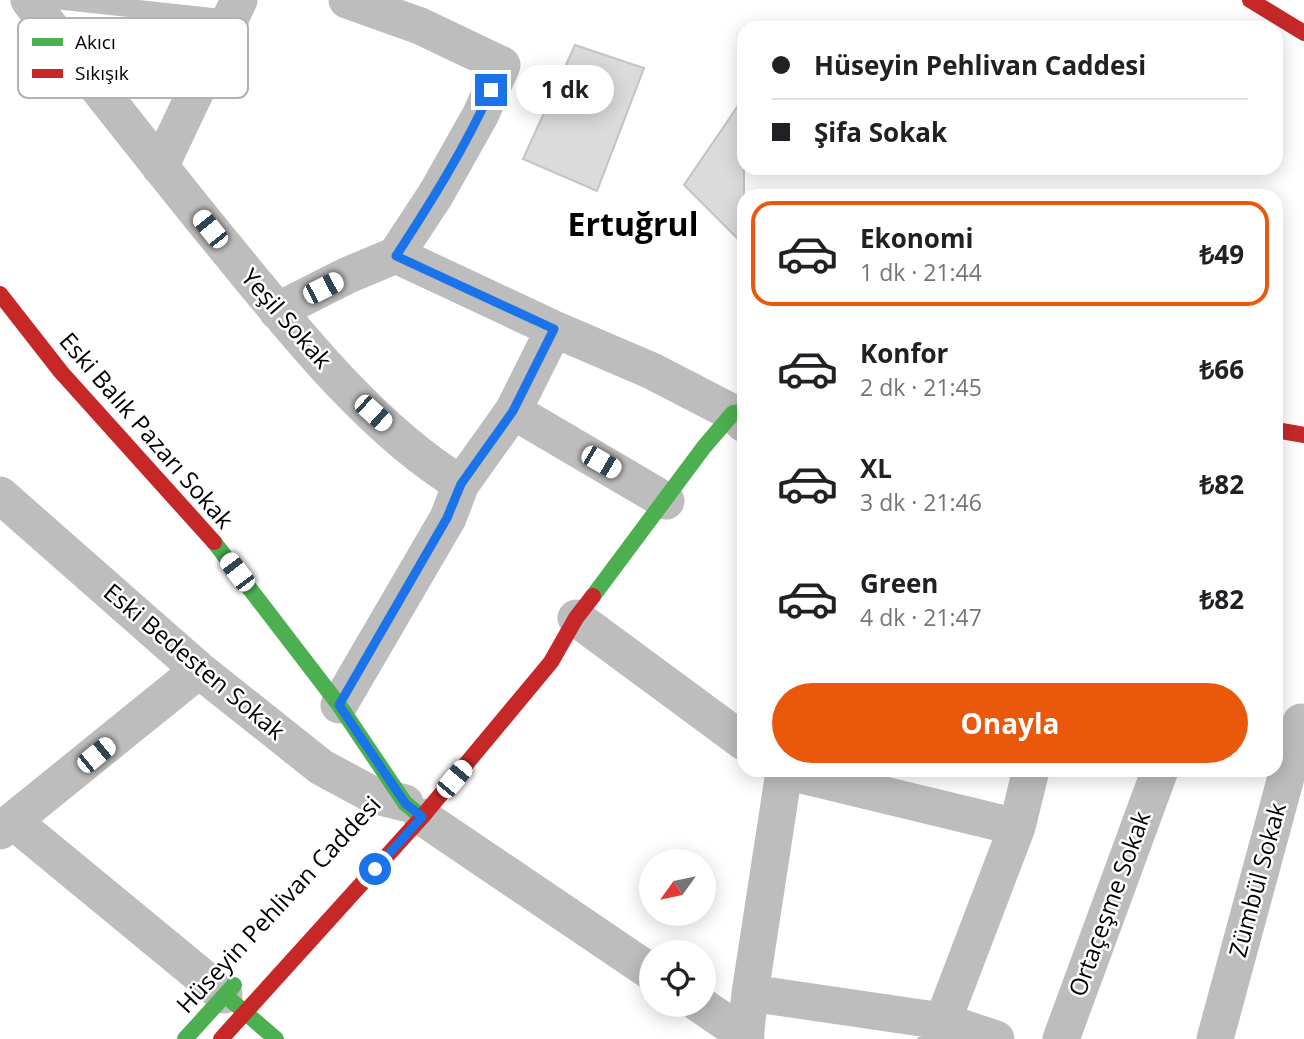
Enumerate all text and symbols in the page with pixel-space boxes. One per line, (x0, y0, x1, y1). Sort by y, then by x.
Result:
legend (18, 18, 248, 98)
text: Akıcı (75, 29, 116, 55)
text: Hüseyin Pehlivan Caddesi (814, 47, 1146, 83)
text: Sıkışık (75, 60, 129, 86)
callout: 1 dk (516, 66, 614, 114)
text: 1 dk (541, 73, 589, 105)
route end (475, 74, 507, 106)
text: Şifa Sokak (814, 114, 947, 150)
district label: Ertuğrul (568, 202, 698, 245)
car (189, 206, 232, 252)
text: Ekonomi (860, 220, 973, 256)
icon: car (776, 222, 839, 285)
text: ₺49 (1199, 236, 1244, 272)
text: 1 dk · 21:44 (860, 256, 982, 288)
street label: Yeşil Sokak (234, 261, 340, 375)
car (300, 269, 347, 307)
street label: Eski Balık Pazarı Sokak (53, 325, 242, 536)
text: Konfor (860, 335, 948, 371)
icon: car (776, 337, 839, 400)
text: ₺66 (1199, 351, 1244, 387)
text: 2 dk · 21:45 (860, 371, 982, 403)
car (351, 391, 396, 435)
car (578, 442, 625, 482)
text: XL (860, 450, 892, 486)
icon: car (776, 452, 839, 515)
text: ₺82 (1199, 466, 1244, 502)
text: 3 dk · 21:46 (860, 486, 982, 518)
car (216, 549, 259, 595)
text: Green (860, 565, 938, 601)
icon: car (776, 567, 839, 630)
street label: Eski Bedesten Sokak (97, 575, 293, 747)
text: ₺82 (1199, 581, 1244, 617)
text: 4 dk · 21:47 (860, 601, 982, 633)
button: Onayla (772, 683, 1248, 763)
car (74, 734, 119, 776)
car (433, 756, 476, 802)
street label: Hüseyin Pehlivan Caddesi (168, 788, 388, 1020)
street label: Zümbül Sokak (1220, 798, 1293, 960)
street label: Ortaçeşme Sokak (1060, 806, 1158, 1001)
north arrow (639, 849, 716, 926)
map controls (639, 849, 716, 1017)
route start (359, 853, 391, 885)
button: locate (639, 940, 716, 1017)

